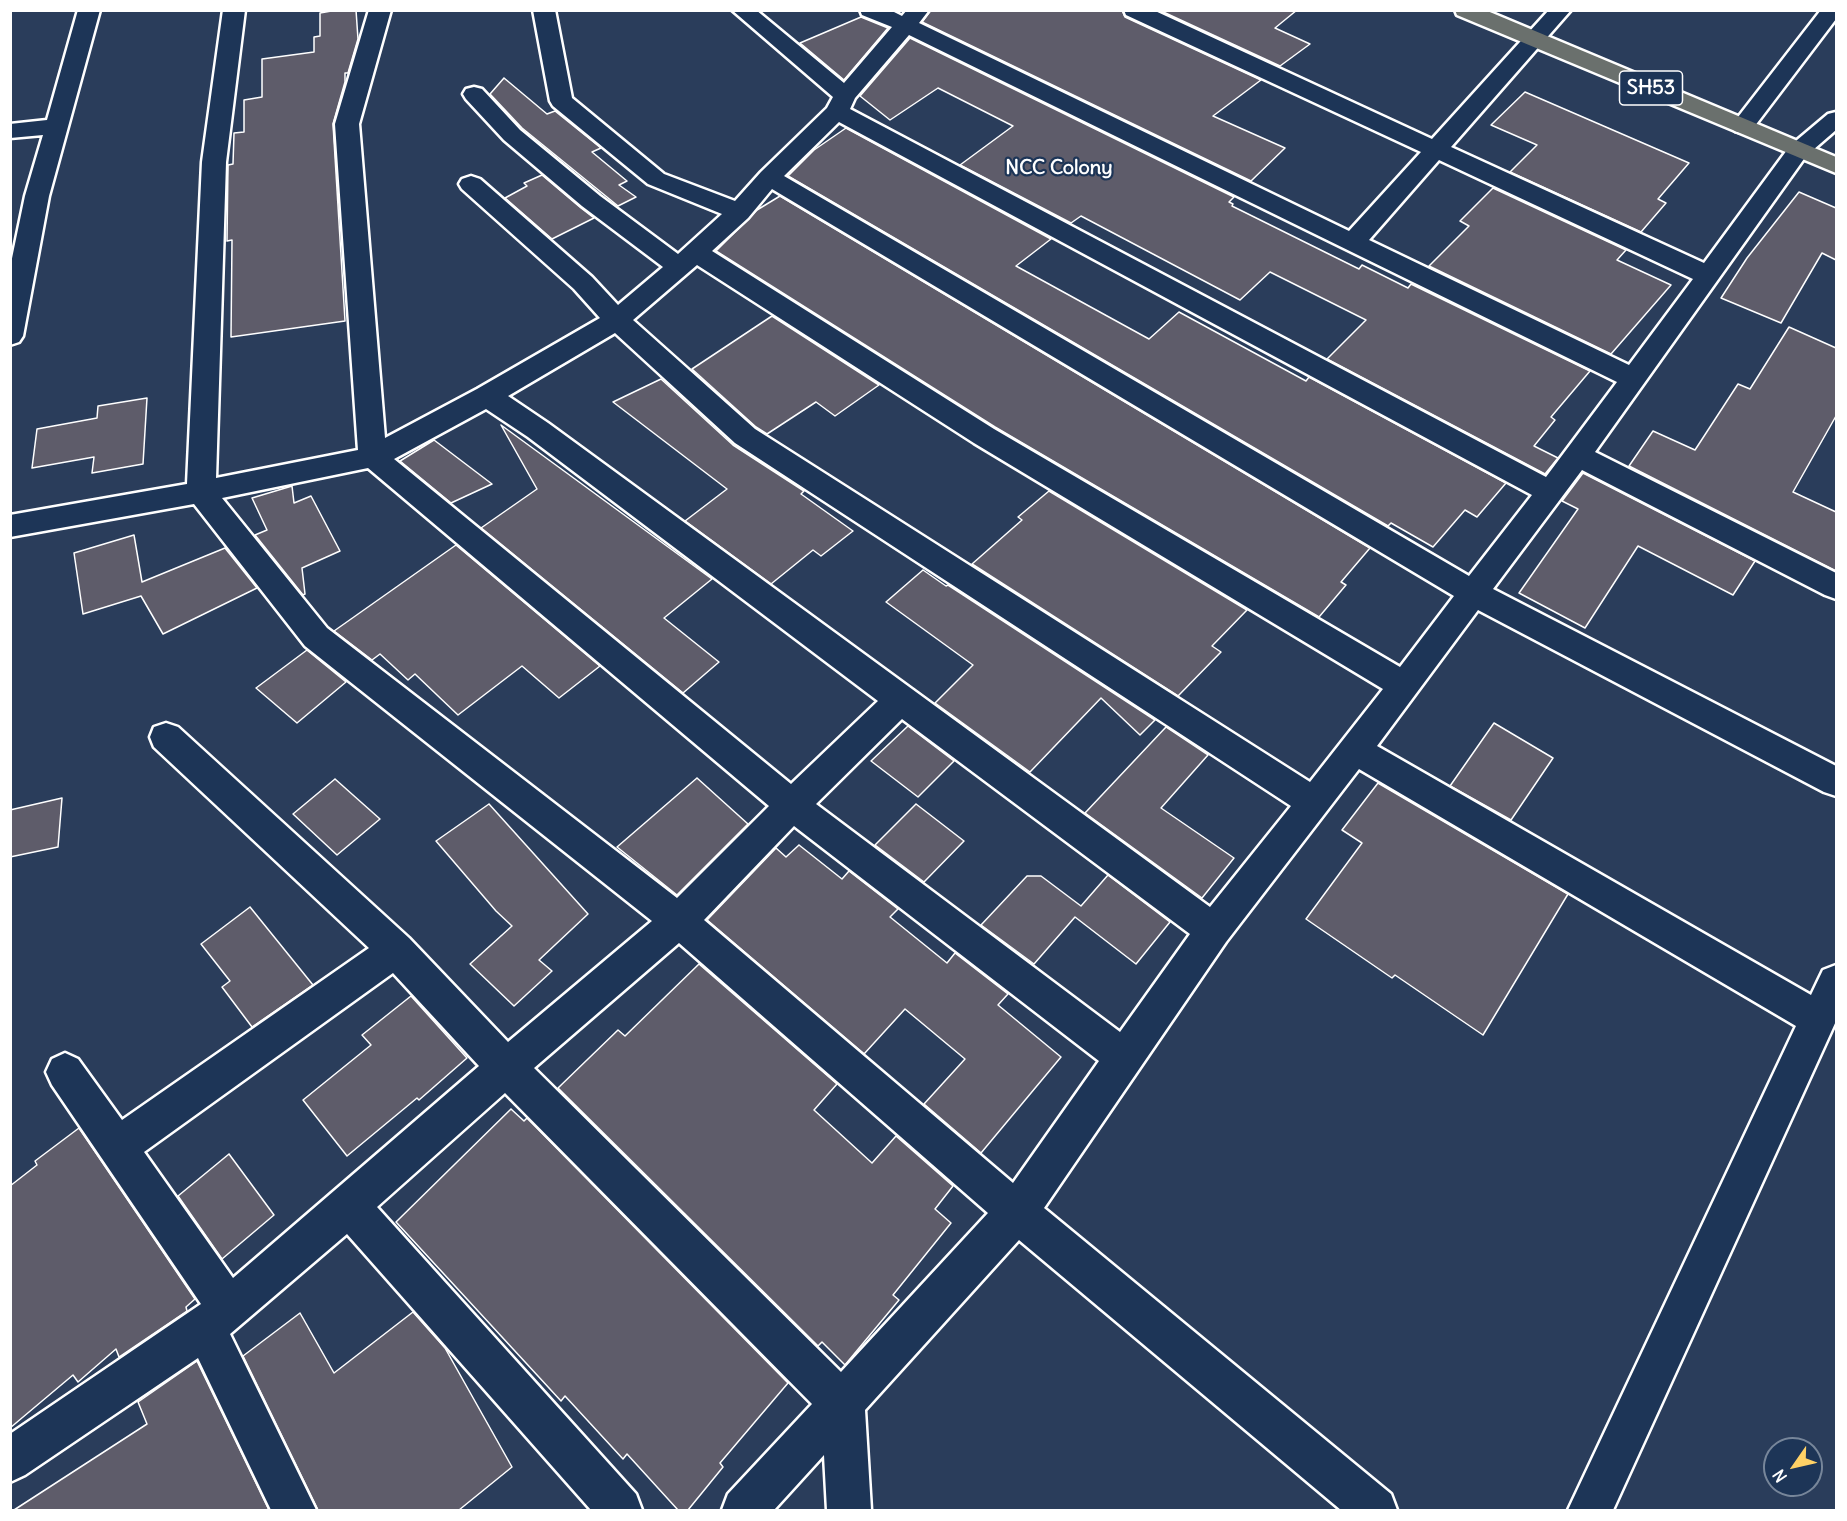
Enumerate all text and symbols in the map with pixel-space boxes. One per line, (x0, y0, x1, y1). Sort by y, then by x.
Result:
road number: SH53 (1620, 71, 1682, 105)
district label: NCC Colony (1005, 156, 1113, 180)
north arrow (1763, 1437, 1823, 1497)
text: N (1768, 1466, 1791, 1486)

